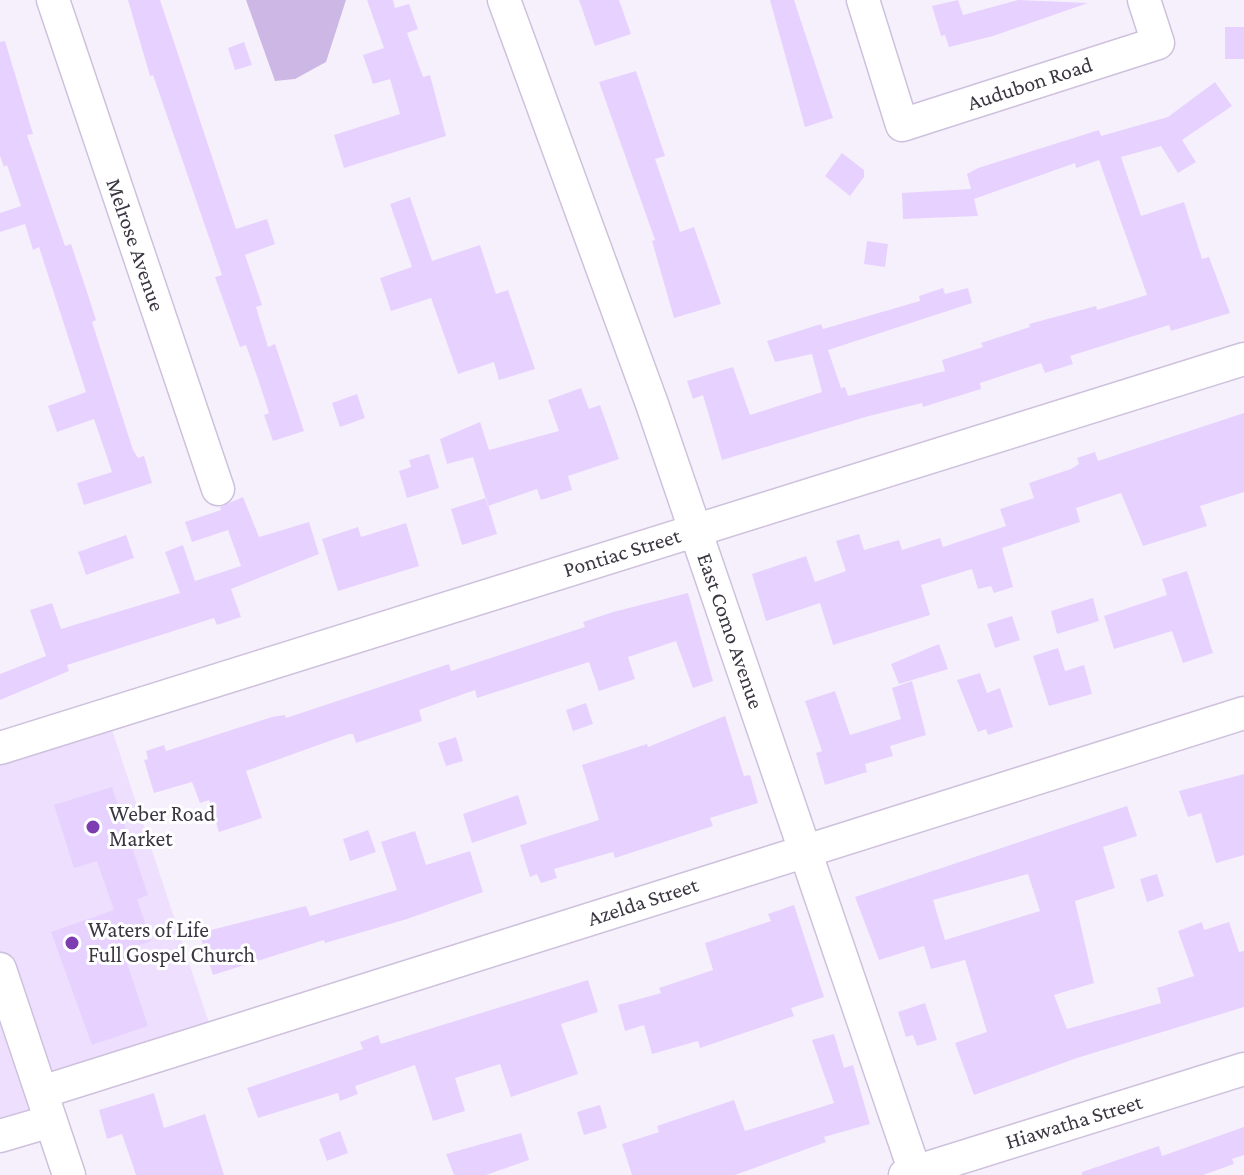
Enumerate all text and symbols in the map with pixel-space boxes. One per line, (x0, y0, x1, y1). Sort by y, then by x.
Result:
street label: Audubon Road (964, 51, 1096, 117)
street label: Melrose Avenue (100, 175, 170, 315)
street label: Pontiac Street (560, 523, 684, 583)
street label: East Como Avenue (691, 549, 769, 713)
place label: Weber Road Market (109, 801, 215, 852)
marker: Weber Road Market (84, 818, 102, 836)
street label: Azelda Street (584, 872, 702, 932)
place label: Waters of Life Full Gospel Church (88, 917, 255, 968)
marker: Waters of Life Full Gospel Church (63, 934, 81, 952)
street label: Hiawatha Street (1003, 1089, 1145, 1155)

